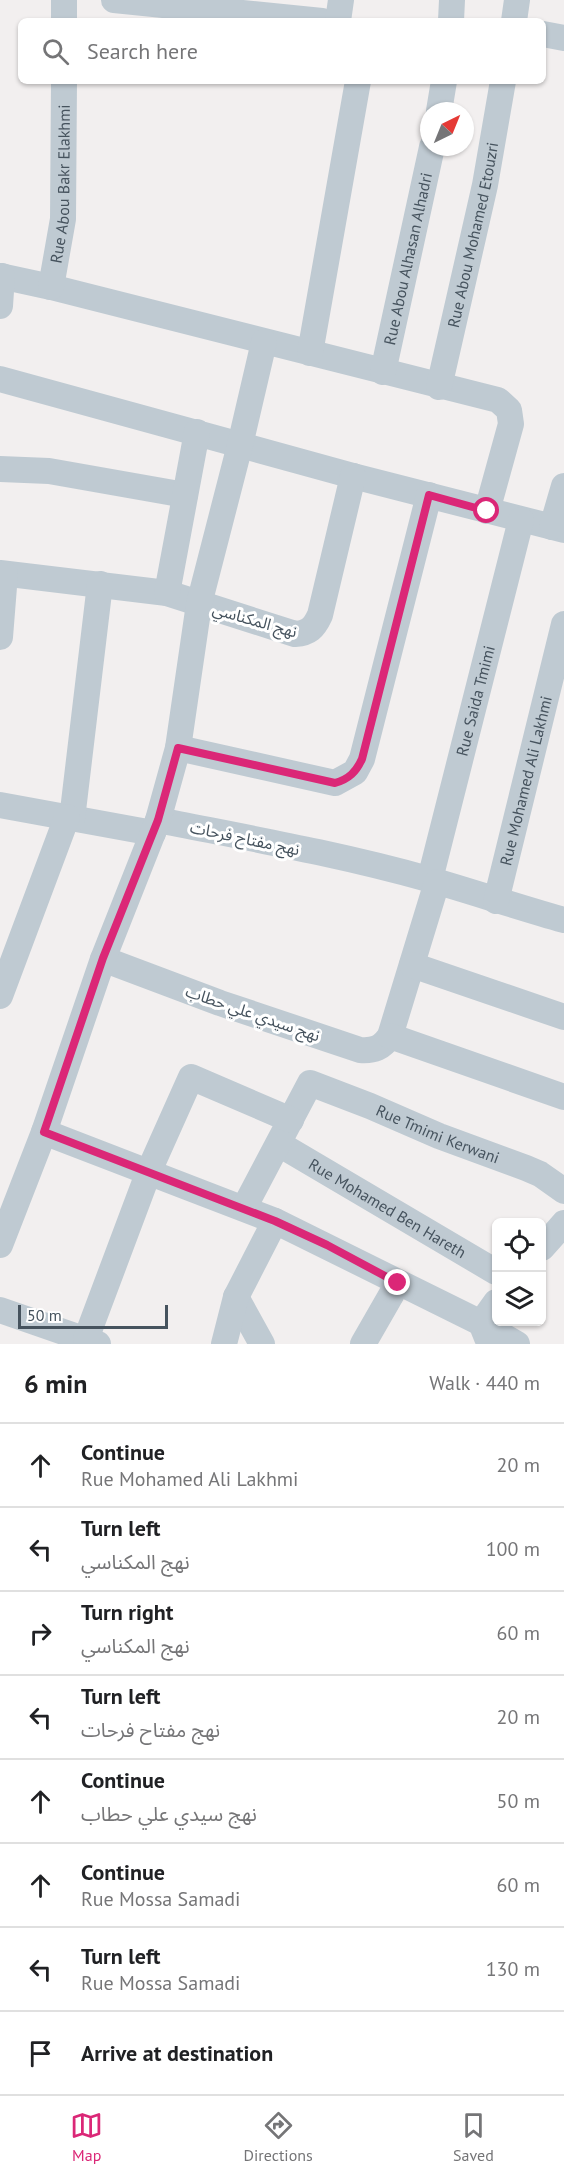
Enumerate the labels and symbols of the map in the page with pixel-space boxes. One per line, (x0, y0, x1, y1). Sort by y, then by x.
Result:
north arrow (420, 102, 474, 156)
street label: Rue Abou Bakr Elakhmi (45, 104, 74, 265)
street label: Rue Abou Mohamed Etouzri (443, 140, 502, 329)
street label: Rue Abou Alhasan Alhadri (379, 171, 436, 347)
route start (473, 497, 499, 523)
street label: نهج المكناسي (210, 598, 300, 644)
street label: Rue Saida Tmimi (452, 643, 499, 758)
street label: Rue Mohamed Ali Lakhmi (495, 694, 556, 868)
street label: نهج مفتاح فرحات (188, 817, 302, 862)
street label: نهج سيدي علي حطاب (182, 981, 323, 1048)
street label: Rue Tmimi Kerwani (373, 1100, 502, 1167)
street label: Rue Mohamed Ben Hareth (305, 1154, 470, 1262)
route end (384, 1269, 410, 1295)
scale bar (18, 1302, 168, 1330)

